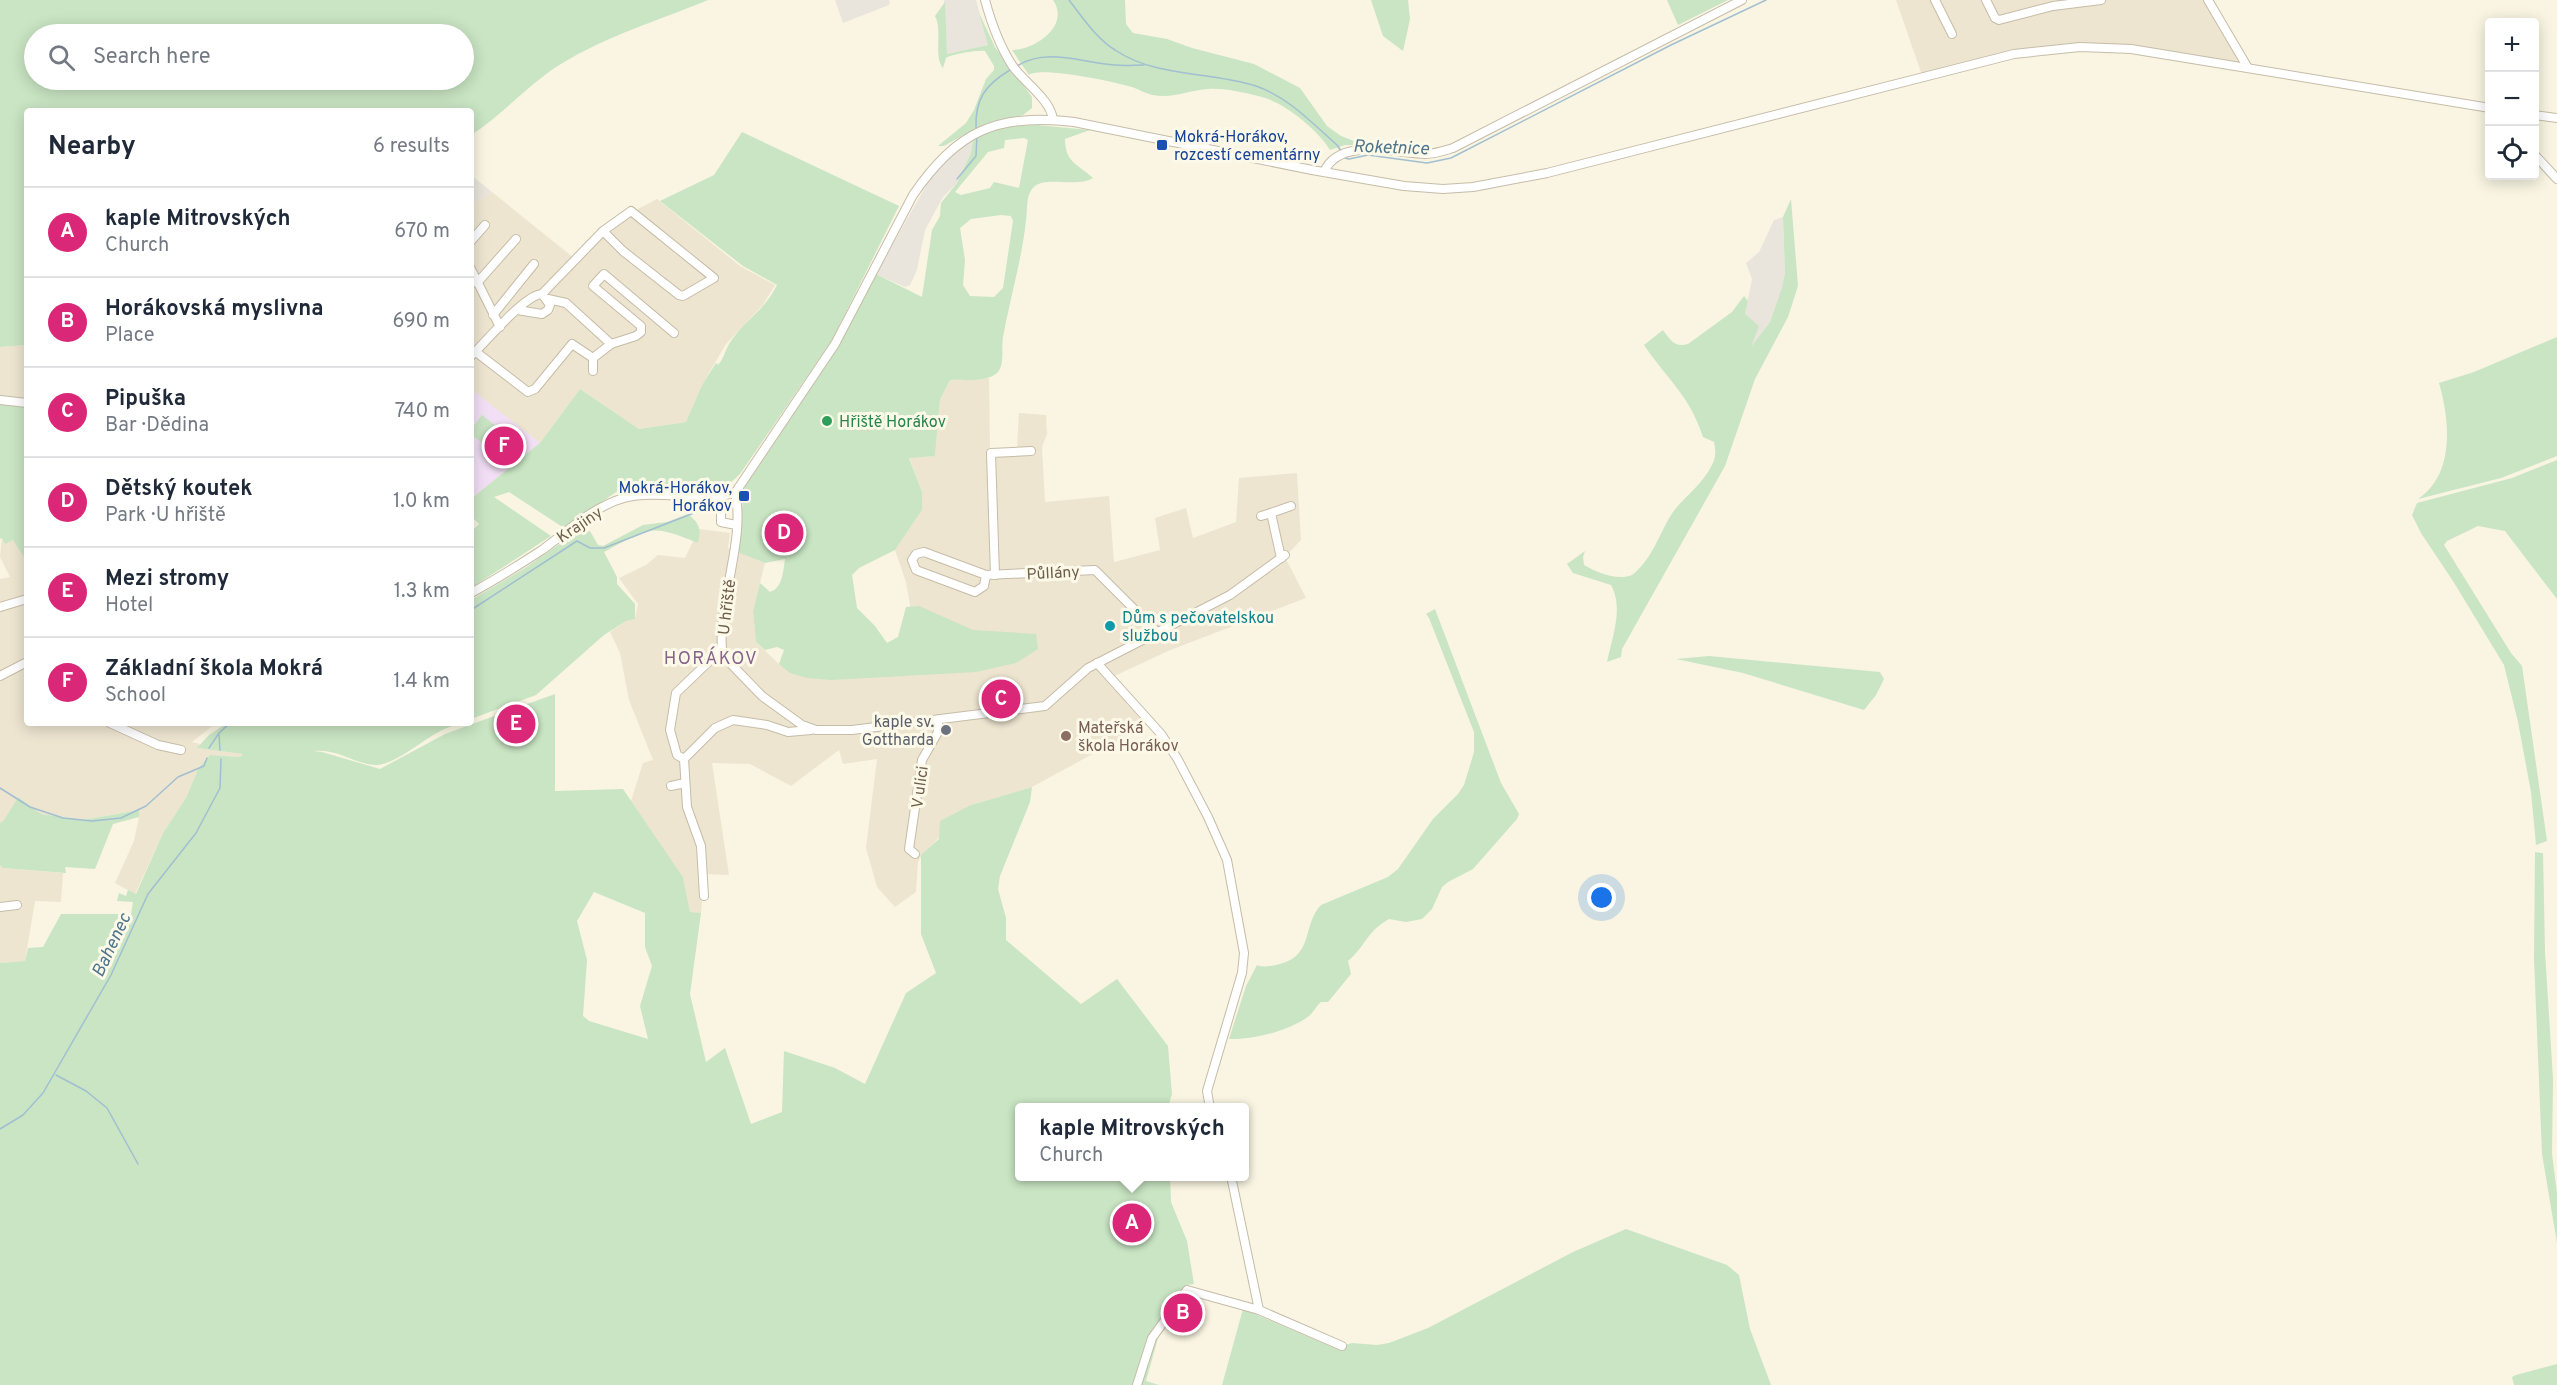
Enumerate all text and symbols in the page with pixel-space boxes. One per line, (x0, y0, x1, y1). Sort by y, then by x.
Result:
map controls (2485, 18, 2539, 180)
button: + (2485, 18, 2539, 72)
search box (24, 24, 474, 90)
icon: search (45, 41, 78, 74)
text: Search here (93, 44, 211, 71)
button: − (2485, 72, 2539, 126)
button: locate (2485, 126, 2539, 180)
place label: Mokrá-Horákov, rozcestí cementárny (1174, 128, 1321, 166)
text: Nearby (48, 131, 136, 164)
text: 6 results (373, 134, 450, 160)
water label: Roketnice (1353, 136, 1430, 161)
marker: Mokrá-Horákov, rozcestí cementárny (1155, 138, 1169, 152)
text: kaple Mitrovských (105, 206, 291, 233)
text: A (60, 219, 75, 245)
text: 670 m (394, 219, 450, 245)
text: Church (105, 233, 169, 259)
text: Horákovská myslivna (105, 296, 324, 323)
text: B (61, 309, 74, 335)
text: 690 m (393, 309, 450, 335)
text: Place (105, 323, 155, 349)
text: Pipuška (105, 386, 186, 413)
text: C (61, 399, 74, 425)
text: 740 m (395, 399, 450, 425)
text: Bar · Dědina (105, 413, 209, 439)
place label: Hřiště Horákov (839, 413, 946, 433)
marker: Hřiště Horákov (820, 414, 834, 428)
pin: F (484, 424, 524, 468)
text: Dětský koutek (105, 476, 253, 503)
place label: Mokrá-Horákov, Horákov (618, 479, 732, 517)
text: D (60, 489, 75, 515)
text: 1.0 km (393, 489, 450, 515)
marker: Mokrá-Horákov, Horákov (737, 489, 751, 503)
text: Park · U hřiště (105, 503, 226, 529)
street label: Krajiny (553, 503, 607, 548)
pin: D (764, 510, 804, 556)
street label: Půllány (1026, 563, 1080, 585)
text: Mezi stromy (105, 566, 229, 593)
street label: U hřiště (715, 578, 741, 636)
text: E (61, 579, 74, 605)
text: 1.3 km (394, 579, 450, 605)
text: Hotel (105, 593, 153, 619)
place label: Dům s pečovatelskou službou (1122, 609, 1274, 647)
marker: Dům s pečovatelskou službou (1103, 619, 1117, 633)
district label: HORÁKOV (664, 646, 758, 671)
text: Základní škola Mokrá (105, 656, 323, 683)
text: F (62, 669, 73, 695)
text: 1.4 km (393, 669, 450, 695)
pin: C (982, 676, 1020, 722)
text: School (105, 683, 166, 709)
pin: E (496, 702, 536, 746)
place label: kaple sv. Gottharda (862, 713, 934, 751)
place label: Mateřská škola Horákov (1078, 719, 1179, 757)
marker: kaple sv. Gottharda (939, 723, 953, 737)
marker: Mateřská škola Horákov (1059, 729, 1073, 743)
street label: V ulici (908, 765, 934, 810)
your location (1587, 883, 1616, 912)
water label: Bahenec (88, 910, 137, 981)
popup (1015, 1103, 1249, 1181)
text: kaple Mitrovských (1039, 1116, 1225, 1143)
text: Church (1039, 1143, 1103, 1169)
pin: A (1112, 1200, 1152, 1246)
pin: B (1164, 1290, 1202, 1336)

